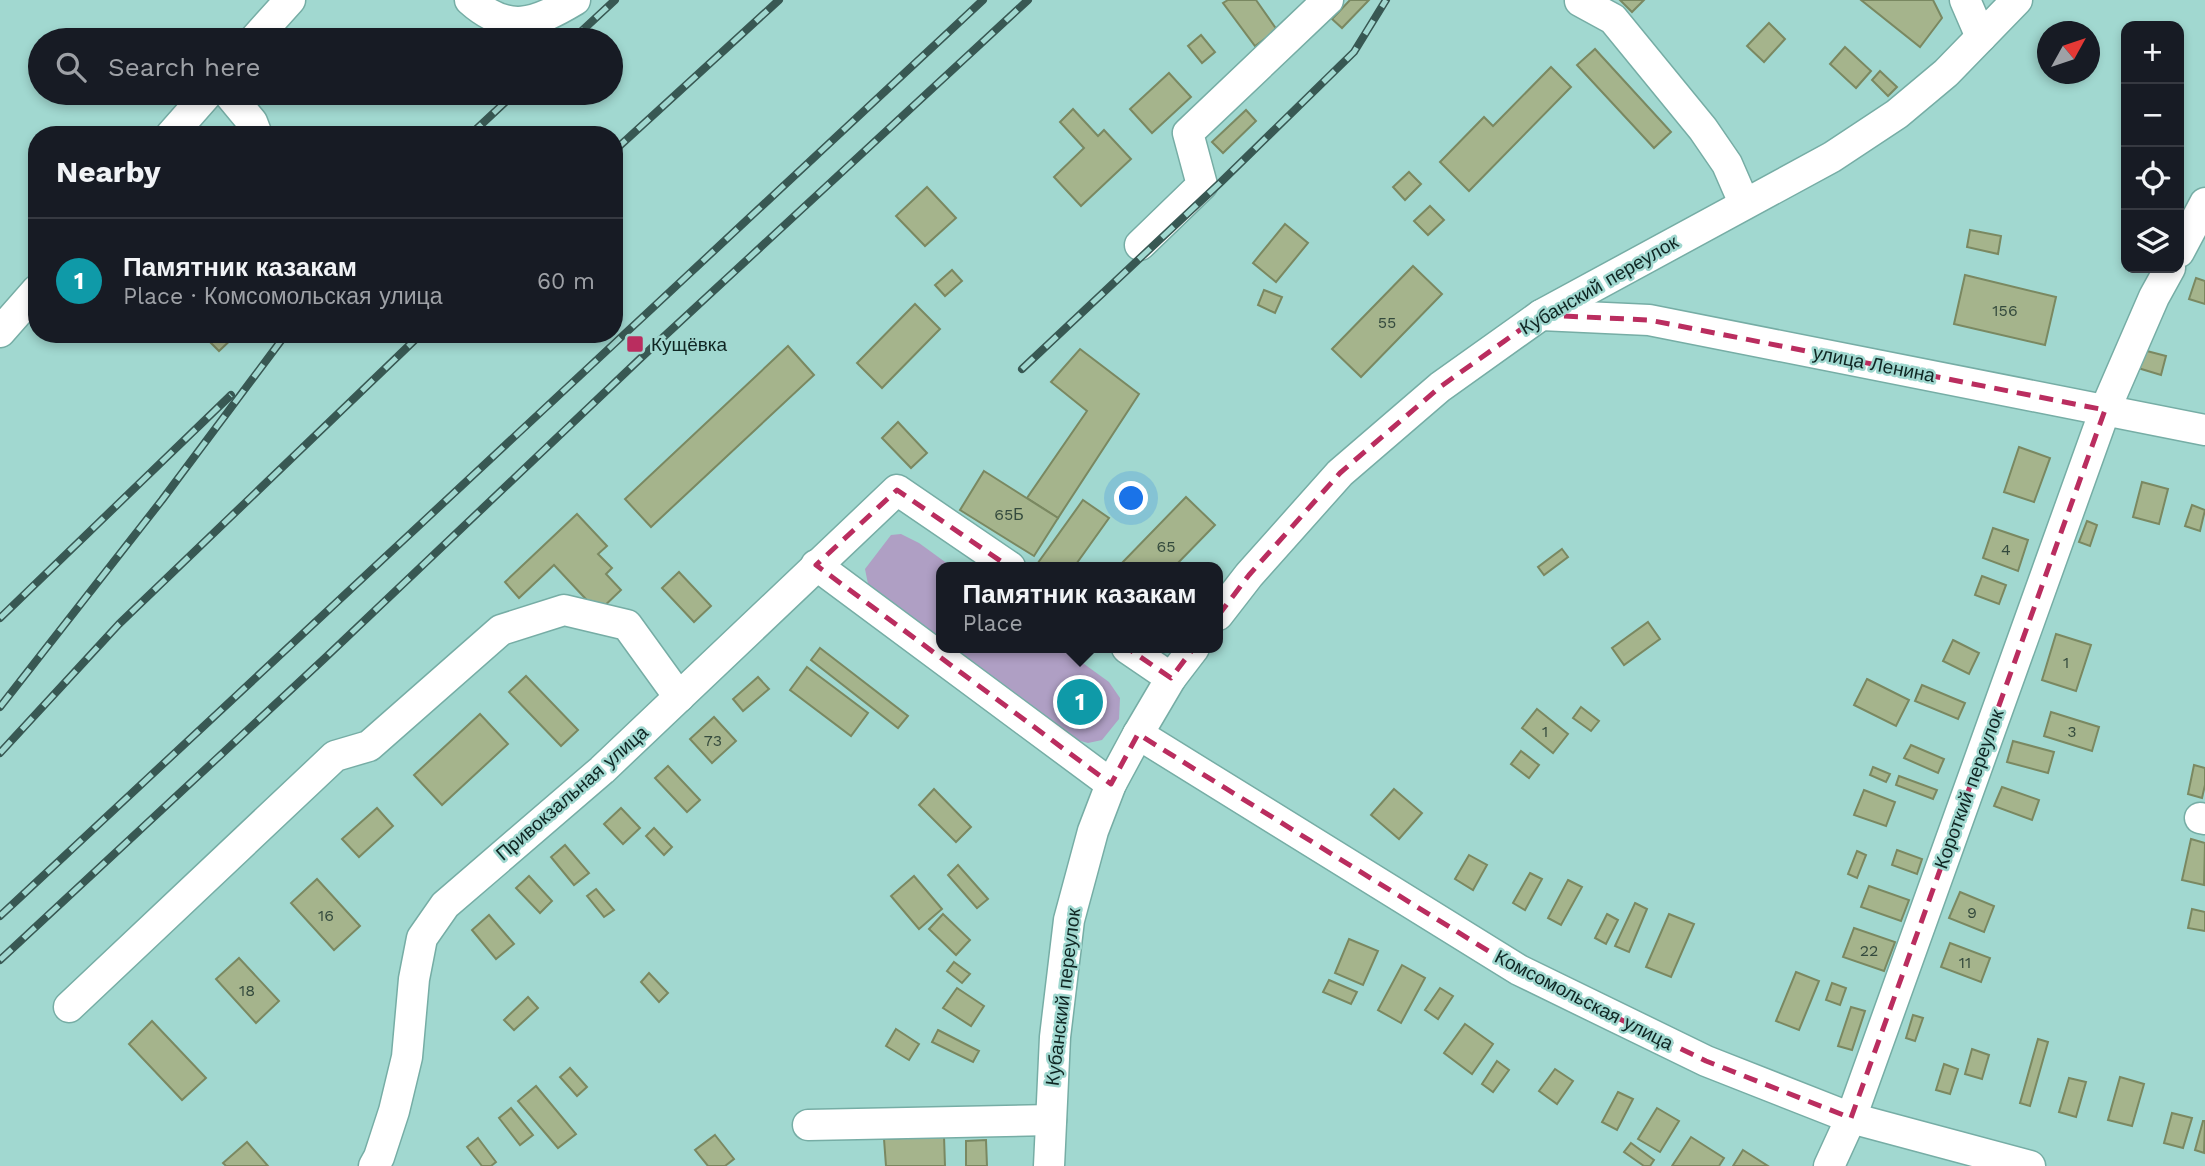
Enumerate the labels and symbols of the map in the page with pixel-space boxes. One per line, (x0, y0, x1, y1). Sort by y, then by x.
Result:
north arrow (2037, 21, 2100, 84)
street label: Кубанский переулок (1516, 230, 1683, 340)
house number: 156 (1992, 301, 2018, 320)
house number: 55 (1378, 313, 1396, 332)
place label: Кущёвка (651, 333, 728, 356)
marker: Кущёвка (625, 334, 645, 354)
street label: улица Ленина (1811, 341, 1937, 387)
your location (1114, 481, 1148, 515)
house number: 65Б (994, 505, 1024, 524)
house number: 65 (1156, 537, 1176, 556)
house number: 4 (2001, 540, 2011, 559)
house number: 1 (2063, 653, 2069, 672)
pin: 1 (1057, 676, 1103, 728)
street label: Короткий переулок (1929, 705, 2009, 872)
street label: Привокзальная улица (491, 720, 653, 865)
house number: 1 (1542, 722, 1548, 741)
house number: 3 (2067, 722, 2077, 741)
house number: 73 (704, 731, 722, 750)
house number: 9 (1967, 903, 1977, 922)
house number: 16 (318, 906, 334, 925)
street label: Кубанский переулок (1041, 906, 1085, 1087)
house number: 22 (1860, 941, 1878, 960)
street label: Комсомольская улица (1491, 945, 1677, 1055)
house number: 11 (1959, 953, 1971, 972)
house number: 18 (239, 981, 255, 1000)

